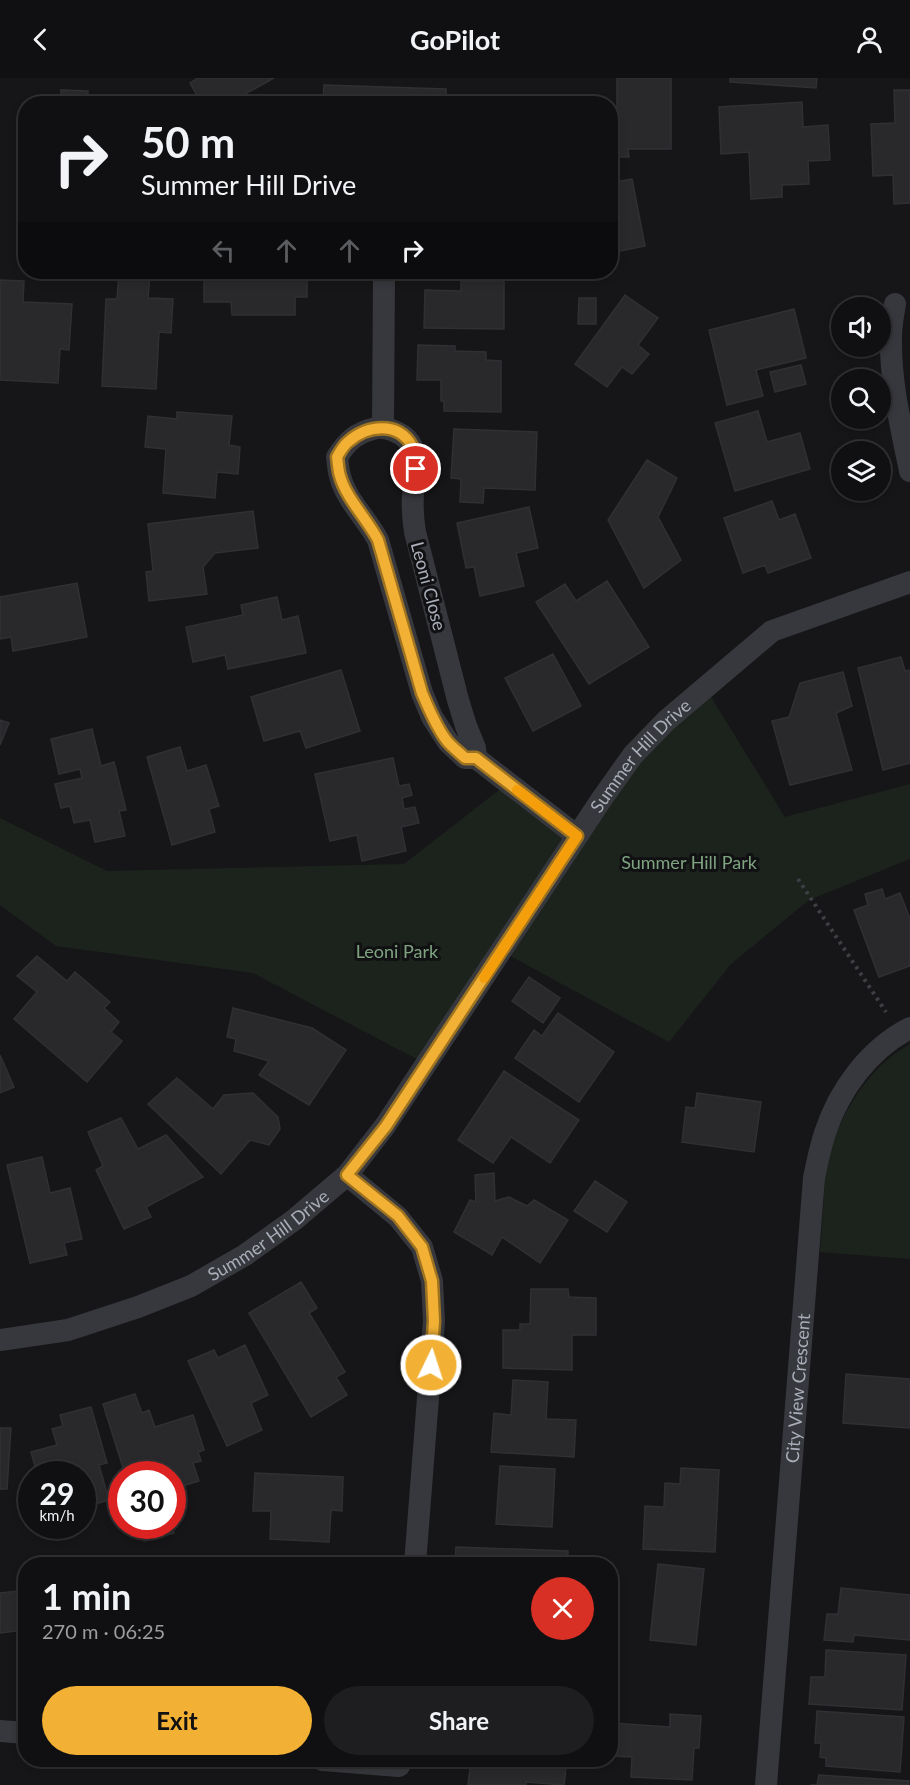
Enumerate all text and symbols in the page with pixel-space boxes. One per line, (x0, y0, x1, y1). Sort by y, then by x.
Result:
icon: back (24, 23, 57, 56)
text: GoPilot (410, 23, 500, 56)
icon: person (853, 23, 886, 56)
text: 50 m (141, 117, 235, 167)
icon: right (42, 120, 120, 198)
text: Summer Hill Drive (141, 168, 356, 201)
icon: left (207, 234, 240, 267)
icon: ahead (270, 234, 303, 267)
icon: ahead (333, 234, 366, 267)
icon: right (396, 234, 429, 267)
map controls (831, 297, 891, 501)
button: sound (831, 297, 891, 357)
button: search (831, 369, 891, 429)
button: layers (831, 441, 891, 501)
pin (390, 443, 441, 494)
icon: arrive (399, 452, 432, 485)
street label: Leoni Close (407, 539, 451, 633)
street label: Summer Hill Drive (585, 694, 695, 816)
park label: Summer Hill Park (621, 851, 758, 873)
park label: Leoni Park (356, 940, 439, 962)
street label: Summer Hill Drive (204, 1185, 333, 1285)
street label: City View Crescent (781, 1312, 814, 1464)
position arrow (399, 1333, 463, 1397)
speed limit sign: 30 (108, 1461, 186, 1539)
text: 29 (40, 1475, 74, 1511)
text: km/h (39, 1506, 75, 1524)
text: 1 min (42, 1574, 131, 1618)
button: close (531, 1577, 594, 1640)
text: 270 m · 06:25 (42, 1619, 165, 1643)
button: Exit (42, 1686, 312, 1755)
button: Share (324, 1686, 594, 1755)

